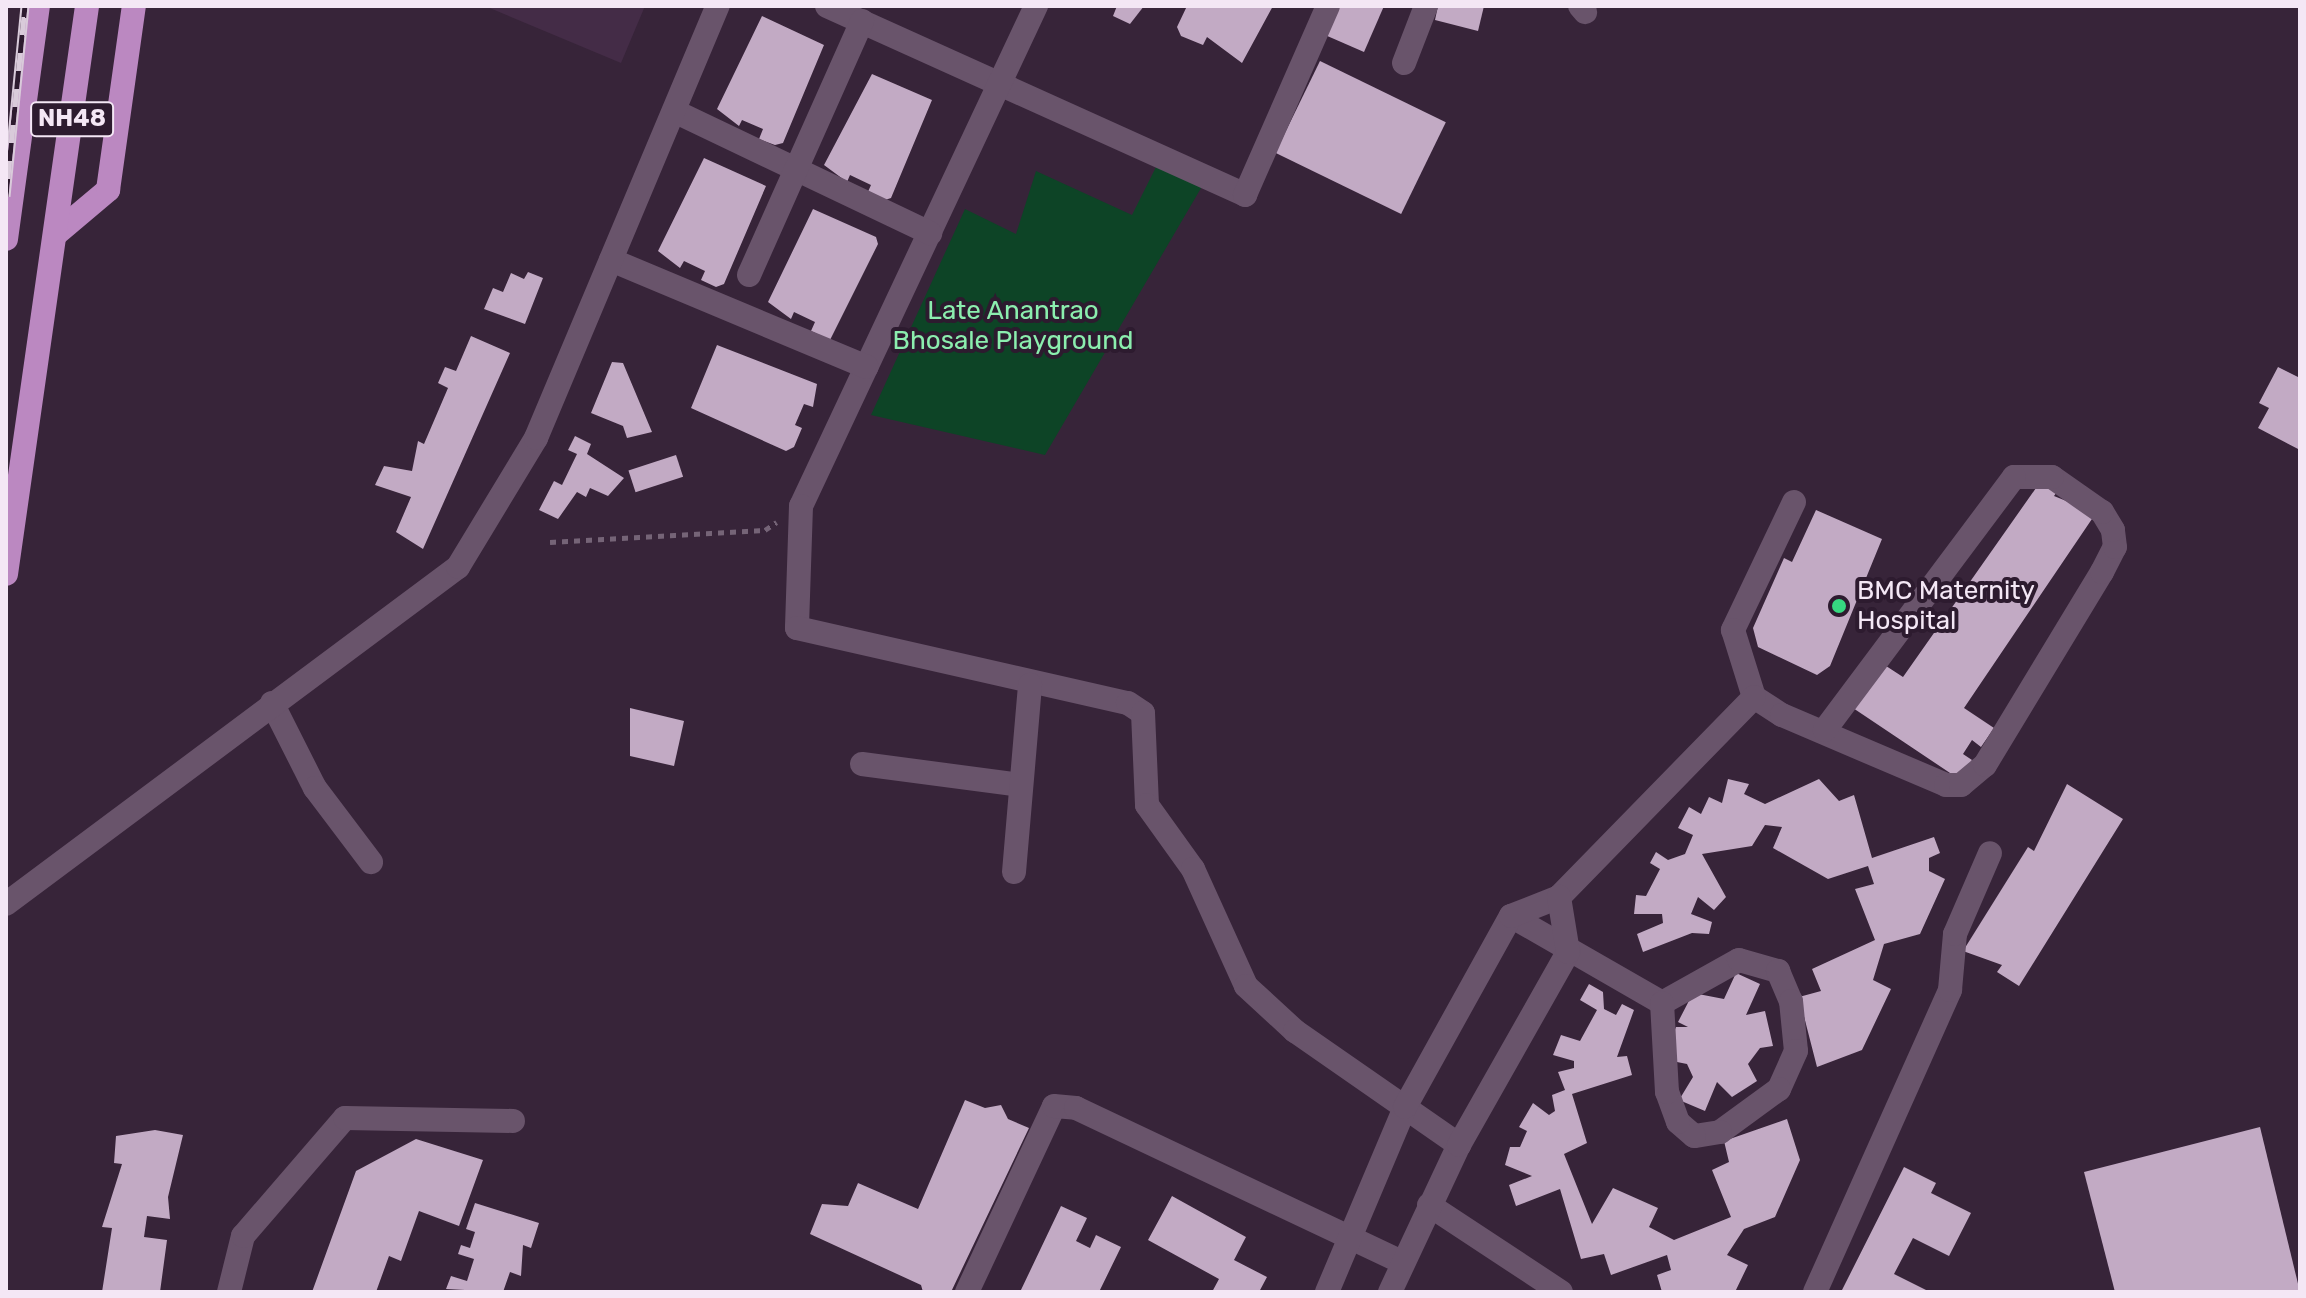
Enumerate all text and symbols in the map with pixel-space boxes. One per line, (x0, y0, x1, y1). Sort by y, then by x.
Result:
road number: NH48 (30, 99, 114, 139)
park label: Late Anantrao Bhosale Playground (893, 295, 1133, 356)
place label: BMC Maternity Hospital (1857, 575, 2035, 636)
marker: BMC Maternity Hospital (1828, 595, 1850, 617)

